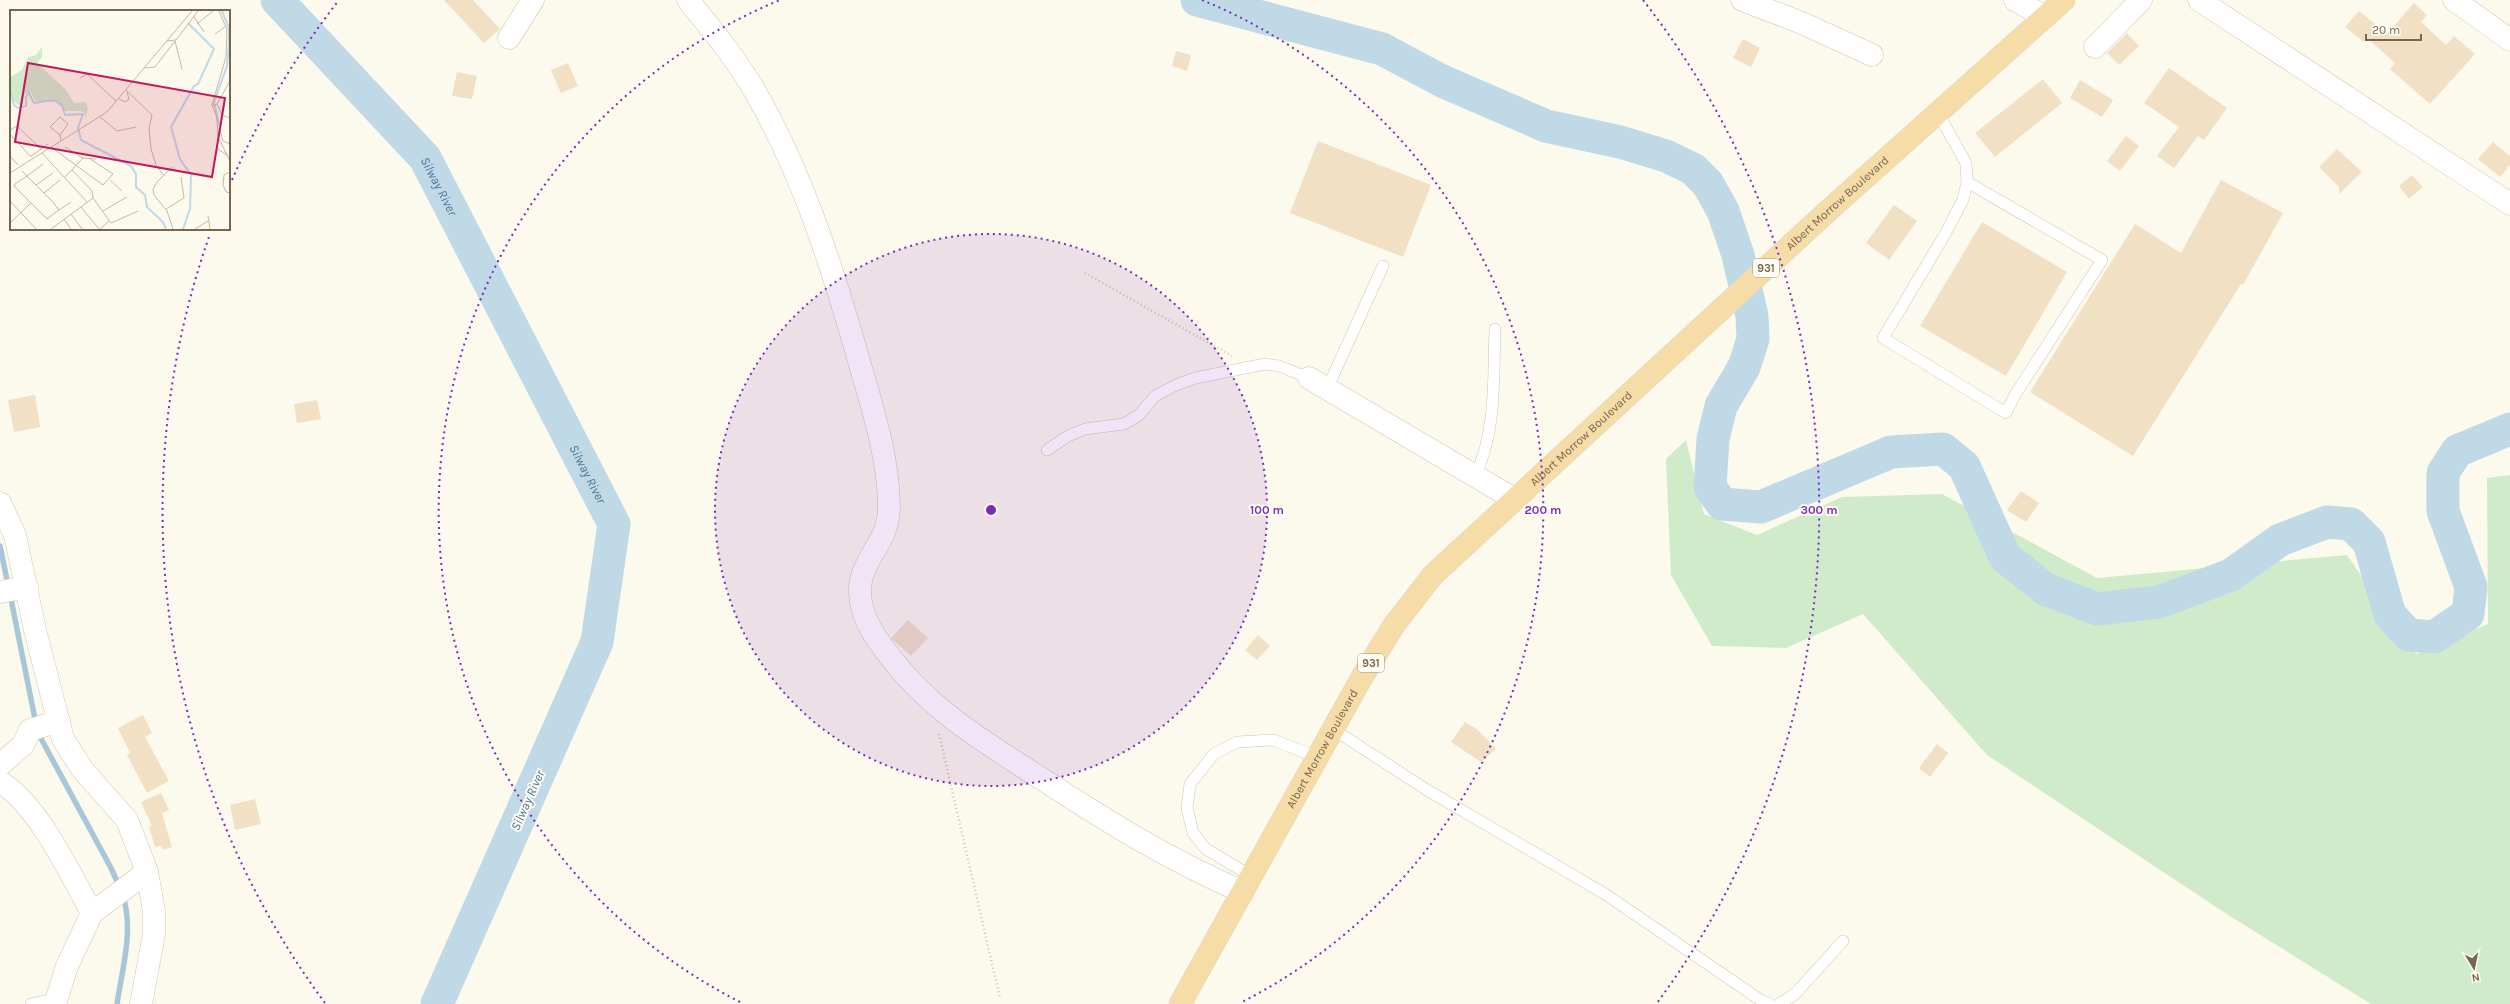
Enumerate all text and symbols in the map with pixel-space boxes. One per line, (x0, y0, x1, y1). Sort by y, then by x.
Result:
inset map (10, 10, 230, 230)
scale bar (2366, 16, 2421, 42)
text: 20 m (2372, 23, 2400, 37)
street label: Albert Morrow Boulevard (1783, 153, 1892, 253)
water label: Silway River (418, 154, 461, 219)
road number: 931 (1753, 259, 1779, 277)
street label: Albert Morrow Boulevard (1527, 388, 1635, 489)
water label: Silway River (566, 442, 609, 507)
centre of rings (984, 503, 998, 517)
text: 100 m (1250, 503, 1284, 517)
text: 200 m (1525, 503, 1561, 517)
text: 300 m (1800, 503, 1838, 517)
road number: 931 (1358, 654, 1384, 672)
street label: Albert Morrow Boulevard (1283, 687, 1361, 811)
water label: Silway River (508, 767, 548, 833)
north arrow (2454, 948, 2494, 988)
text: N (2471, 970, 2481, 984)

